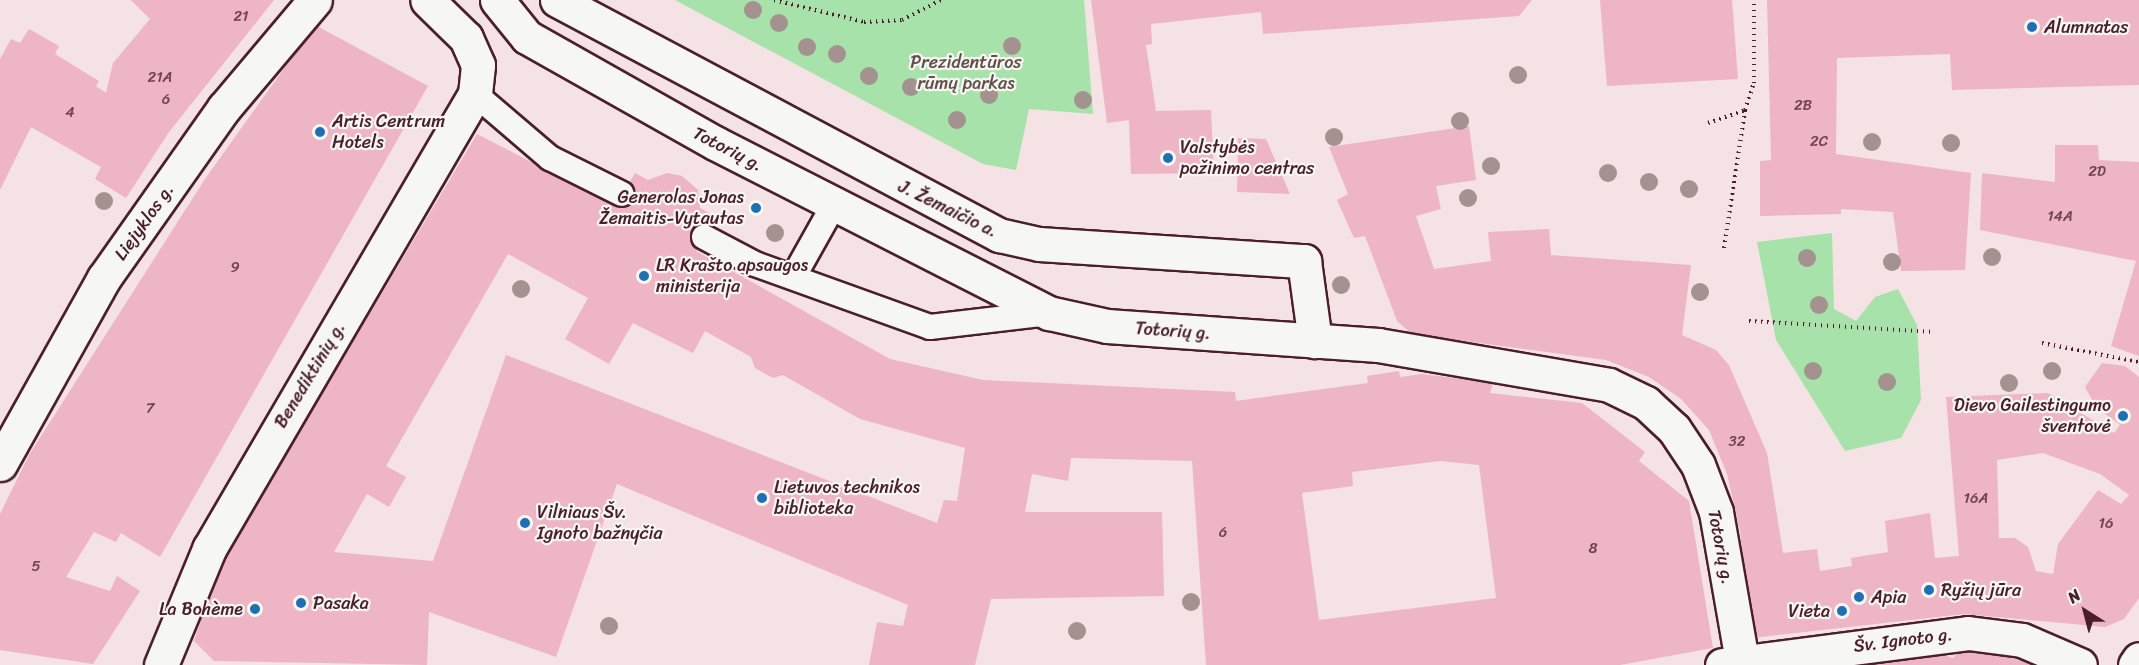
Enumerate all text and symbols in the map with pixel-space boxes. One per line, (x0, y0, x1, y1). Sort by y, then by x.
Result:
house number: 21 (233, 8, 249, 26)
place label: Alumnatas (2044, 16, 2128, 38)
marker: Alumnatas (2025, 20, 2039, 34)
park label: Prezidentūros rūmų parkas (910, 52, 1022, 94)
house number: 21A (148, 69, 172, 87)
house number: 6 (162, 91, 170, 109)
house number: 2B (1794, 97, 1812, 115)
house number: 4 (65, 104, 75, 122)
place label: Artis Centrum Hotels (332, 111, 445, 154)
street label: Totorių g. (689, 122, 767, 176)
marker: Artis Centrum Hotels (313, 125, 327, 139)
house number: 2C (1810, 133, 1828, 151)
place label: Valstybės pažinimo centras (1180, 137, 1314, 180)
marker: Valstybės pažinimo centras (1161, 151, 1175, 165)
house number: 2D (2088, 163, 2106, 181)
street label: J. Žemaičio a. (895, 176, 1001, 242)
street label: Liejyklos g. (110, 179, 178, 265)
place label: Generolas Jonas Žemaitis-Vytautas (599, 187, 744, 230)
marker: Generolas Jonas Žemaitis-Vytautas (749, 201, 763, 215)
house number: 14A (2047, 208, 2073, 226)
place label: LR Krašto apsaugos ministerija (656, 255, 809, 298)
house number: 9 (230, 259, 240, 277)
marker: LR Krašto apsaugos ministerija (637, 269, 651, 283)
street label: Benediktinių g. (270, 318, 350, 432)
street label: Totorių g. (1134, 318, 1212, 344)
place label: Dievo Gailestingumo šventovė (1953, 395, 2111, 438)
house number: 7 (146, 400, 154, 418)
marker: Dievo Gailestingumo šventovė (2116, 409, 2130, 423)
house number: 32 (1729, 433, 1745, 451)
place label: Lietuvos technikos biblioteka (774, 477, 920, 520)
house number: 16A (1964, 490, 1988, 508)
marker: Lietuvos technikos biblioteka (755, 491, 769, 505)
place label: Vilniaus Šv. Ignoto bažnyčia (537, 502, 663, 544)
street label: Totorių g. (1703, 508, 1739, 586)
house number: 16 (2099, 515, 2113, 533)
marker: Vilniaus Šv. Ignoto bažnyčia (518, 516, 532, 530)
house number: 6 (1219, 524, 1227, 542)
house number: 8 (1588, 540, 1598, 558)
house number: 5 (31, 558, 41, 576)
place label: Ryžių jūra (1941, 579, 2021, 601)
north arrow (2055, 581, 2115, 641)
text: N (2061, 581, 2087, 611)
marker: Ryžių jūra (1922, 583, 1936, 597)
place label: Apia (1871, 586, 1906, 608)
marker: Apia (1852, 590, 1866, 604)
place label: Pasaka (313, 592, 369, 614)
marker: Pasaka (294, 596, 308, 610)
place label: La Bohème (159, 598, 243, 620)
place label: Vieta (1788, 600, 1830, 622)
marker: La Bohème (248, 602, 262, 616)
marker: Vieta (1835, 604, 1849, 618)
street label: Šv. Ignoto g. (1853, 623, 1953, 657)

